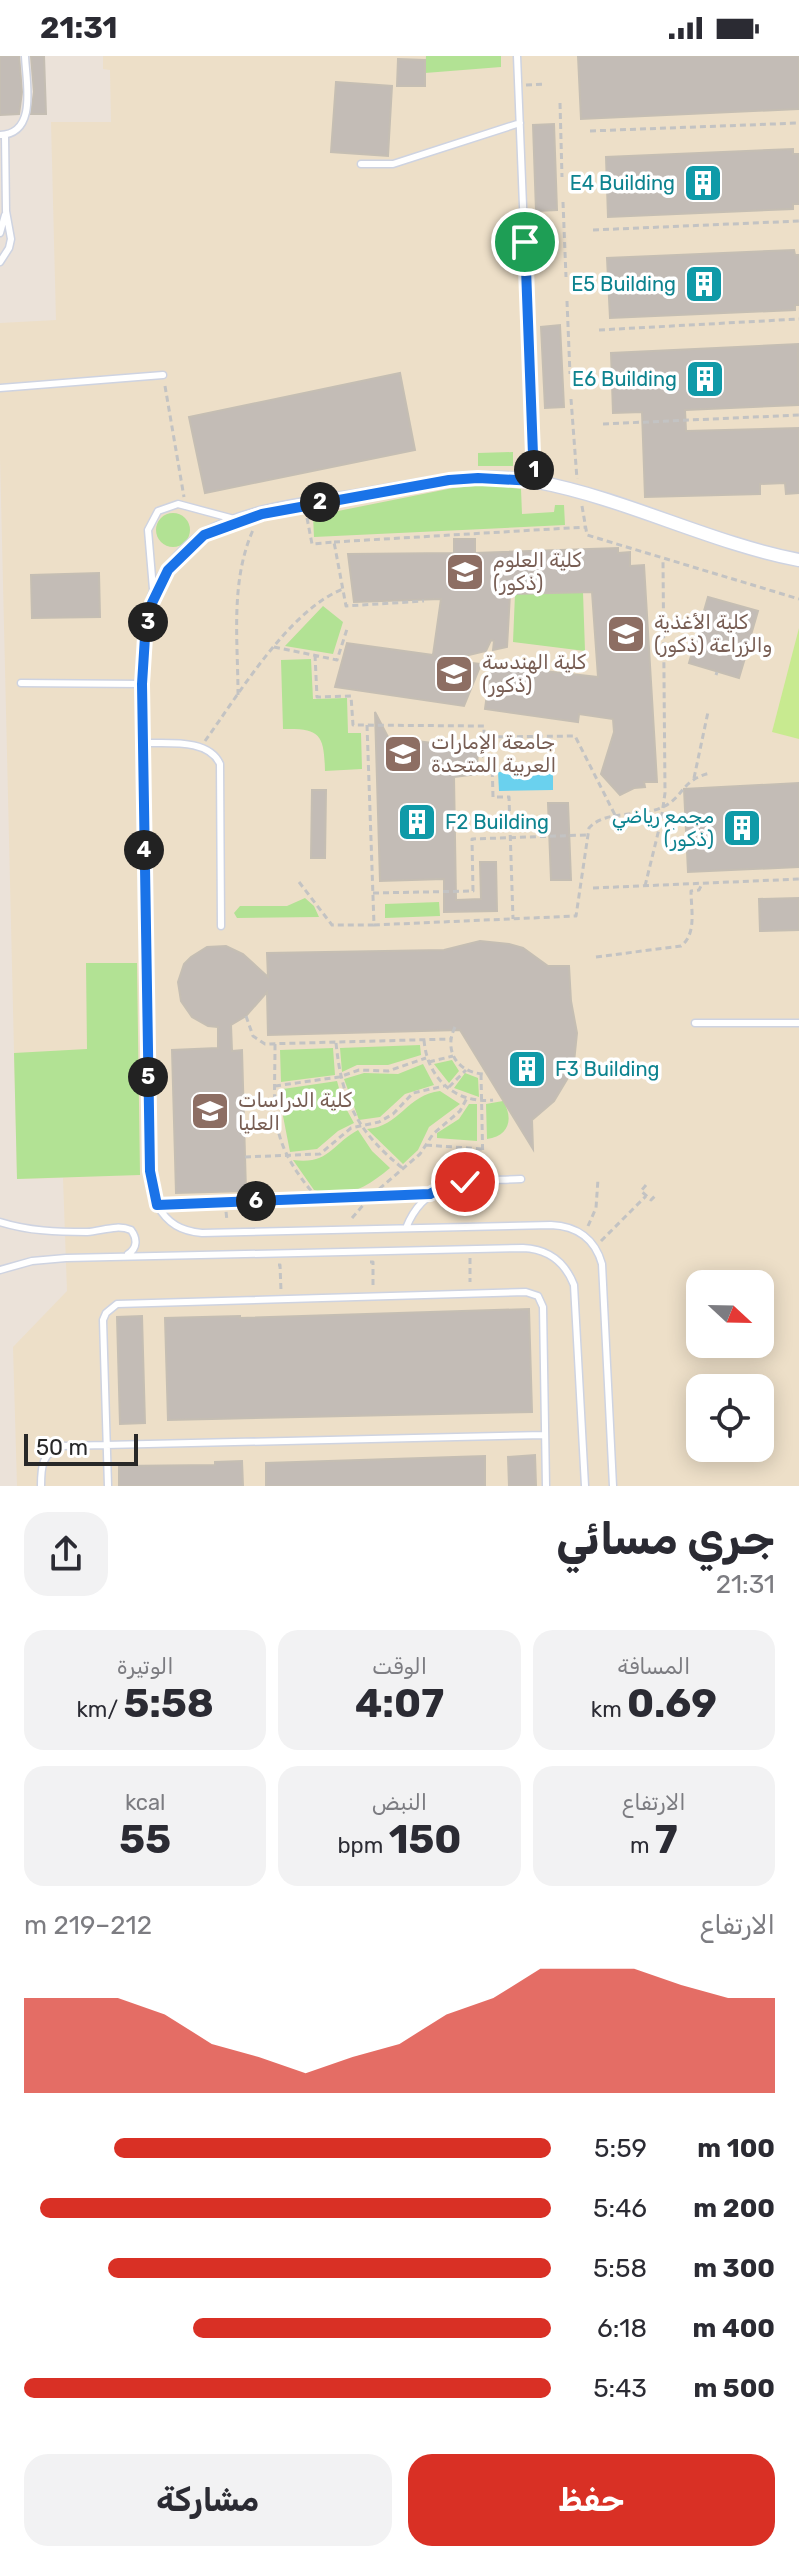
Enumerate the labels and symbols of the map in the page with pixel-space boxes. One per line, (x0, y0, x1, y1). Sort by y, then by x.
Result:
building icon: E4 Building (682, 162, 724, 204)
place label: E4 Building (570, 171, 675, 195)
pin (491, 208, 559, 276)
building icon: E5 Building (683, 263, 725, 305)
place label: E5 Building (571, 272, 676, 296)
building icon: E6 Building (684, 358, 726, 400)
place label: E6 Building (572, 367, 677, 391)
pin: 1 (514, 450, 554, 490)
pin: 2 (300, 482, 340, 522)
place label: كلية العلوم (ذكور) (493, 548, 581, 595)
school or university icon: كلية العلوم (ذكور) (444, 551, 486, 593)
pin: 3 (128, 602, 168, 642)
place label: كلية الأغذية والزراعة (ذكور) (654, 610, 772, 657)
school or university icon: كلية الأغذية والزراعة (ذكور) (605, 613, 647, 655)
place label: كلية الهندسة (ذكور) (482, 650, 586, 697)
school or university icon: كلية الهندسة (ذكور) (433, 653, 475, 695)
place label: جامعة الإمارات العربية المتحدة (431, 730, 556, 777)
school or university icon: جامعة الإمارات العربية المتحدة (382, 733, 424, 775)
building icon: F2 Building (396, 801, 438, 843)
place label: مجمع رياضي (ذكور) (612, 804, 714, 851)
building icon: مجمع رياضي (ذكور) (721, 807, 763, 849)
place label: F2 Building (445, 810, 549, 834)
pin: 4 (124, 830, 164, 870)
building icon: F3 Building (506, 1048, 548, 1090)
pin: 5 (128, 1057, 168, 1097)
place label: F3 Building (555, 1057, 660, 1081)
place label: كلية الدراسات العليا (238, 1088, 352, 1135)
school or university icon: كلية الدراسات العليا (189, 1090, 231, 1132)
pin (431, 1148, 499, 1216)
pin: 6 (236, 1181, 276, 1221)
north arrow (686, 1270, 774, 1358)
scale bar (24, 1430, 138, 1466)

